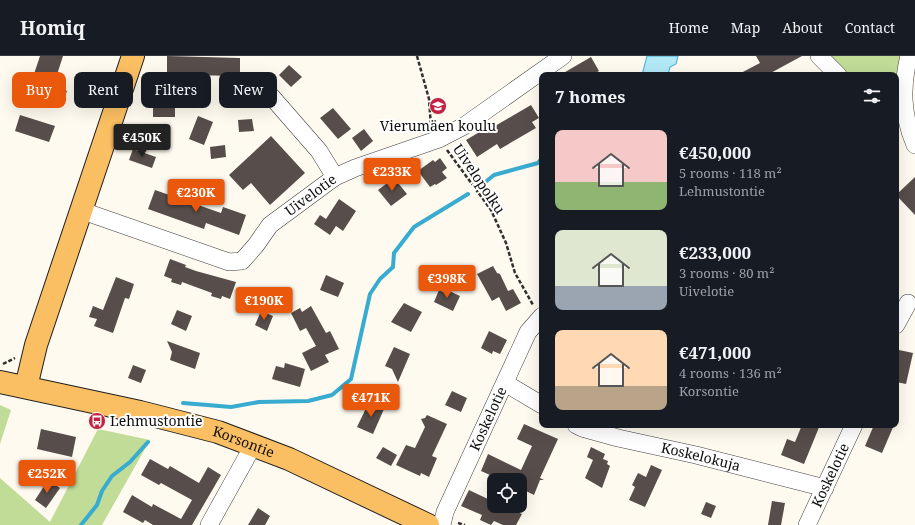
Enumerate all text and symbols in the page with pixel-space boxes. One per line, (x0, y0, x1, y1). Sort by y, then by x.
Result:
text: Homiq (20, 15, 85, 41)
text: Home (669, 18, 709, 37)
text: Map (731, 18, 760, 37)
text: About (782, 18, 823, 37)
text: Contact (845, 18, 895, 37)
chip: Buy (12, 72, 66, 108)
chip: Rent (74, 72, 133, 108)
chip: Filters (141, 72, 211, 108)
chip: New (219, 72, 277, 108)
text: 7 homes (555, 85, 625, 108)
icon: filters (861, 85, 883, 107)
school or university icon: Vierumäen koulu (428, 96, 448, 116)
place label: Vierumäen koulu (380, 116, 496, 135)
pin: €450K (114, 124, 170, 158)
text: €450K (123, 128, 161, 146)
street label: Uivelopolku (449, 140, 510, 218)
text: €450,000 (679, 141, 751, 164)
icon: home (587, 146, 635, 194)
pin: €233K (364, 158, 420, 192)
text: €233K (373, 162, 411, 180)
text: 5 rooms · 118 m² (679, 164, 782, 182)
street label: Uivelotie (281, 169, 340, 220)
pin: €230K (168, 179, 224, 213)
text: Lehmustontie (679, 182, 765, 200)
text: €230K (177, 183, 215, 201)
text: €233,000 (679, 241, 751, 264)
icon: home (587, 246, 635, 294)
text: 3 rooms · 80 m² (679, 264, 774, 282)
pin: €398K (419, 265, 475, 299)
text: €398K (428, 269, 466, 287)
text: Uivelotie (679, 282, 734, 300)
pin: €190K (236, 287, 292, 321)
text: €190K (245, 291, 283, 309)
text: €471,000 (679, 341, 751, 364)
icon: home (587, 346, 635, 394)
text: 4 rooms · 136 m² (679, 364, 782, 382)
text: Korsontie (679, 382, 739, 400)
street label: Koskelotie (465, 383, 511, 454)
pin: €471K (343, 384, 399, 418)
text: €471K (352, 388, 390, 406)
bus stop icon: Lehmustontie (87, 411, 107, 431)
place label: Lehmustontie (110, 411, 202, 430)
street label: Korsontie (211, 421, 277, 462)
street label: Koskelokuja (660, 438, 743, 475)
street label: Koskelotie (807, 440, 853, 510)
pin: €252K (19, 460, 75, 494)
text: €252K (28, 464, 66, 482)
map controls (487, 473, 527, 513)
button: locate (487, 473, 527, 513)

